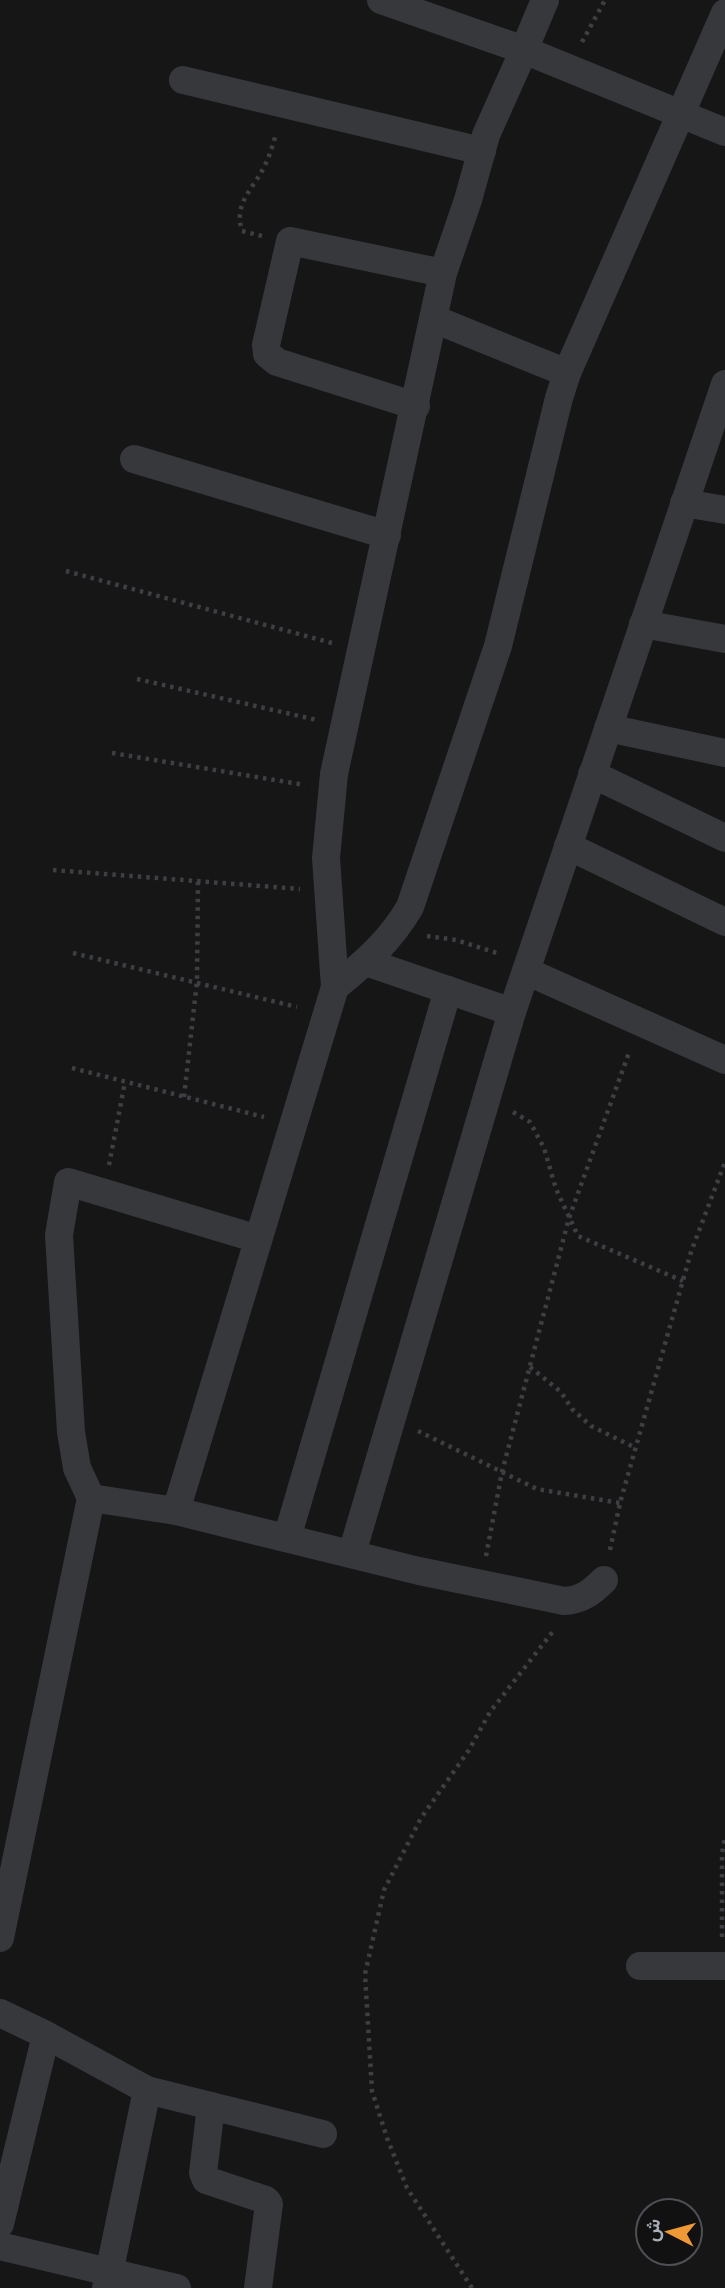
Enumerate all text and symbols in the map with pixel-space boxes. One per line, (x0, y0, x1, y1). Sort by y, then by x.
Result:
north arrow (634, 2197, 704, 2267)
text: ش (641, 2218, 665, 2243)

